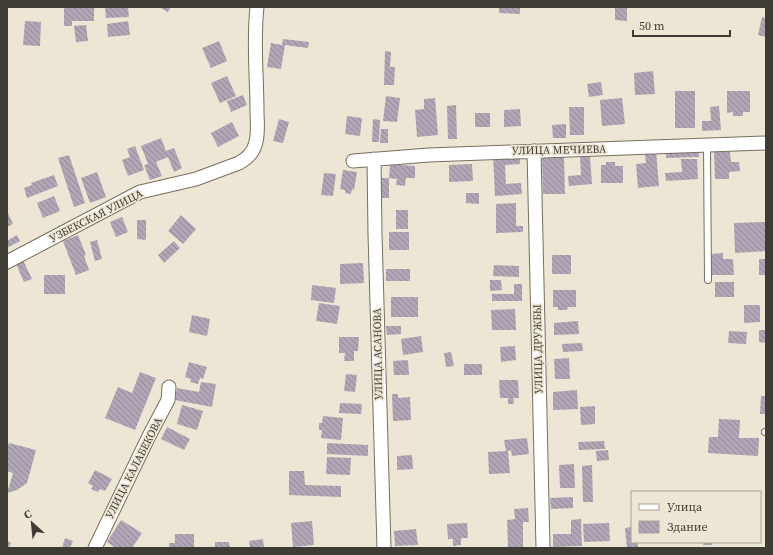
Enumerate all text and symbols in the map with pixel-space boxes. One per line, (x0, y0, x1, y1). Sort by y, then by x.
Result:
scale bar (633, 12, 730, 38)
text: 50 m (639, 18, 665, 34)
street label: УЛИЦА МЕЧИЕВА (512, 142, 607, 158)
street label: УЗБЕКСКАЯ УЛИЦА (47, 186, 146, 246)
street label: УЛИЦА ДРУЖБЫ (530, 304, 546, 394)
street label: УЛИЦА АСАНОВА (370, 307, 386, 400)
street label: УЛИЦА КАЛАБЕКОВА (102, 414, 166, 521)
legend (631, 491, 761, 543)
text: Улица (667, 499, 703, 515)
north arrow (12, 503, 52, 543)
text: С (21, 506, 34, 523)
text: Здание (667, 519, 708, 535)

